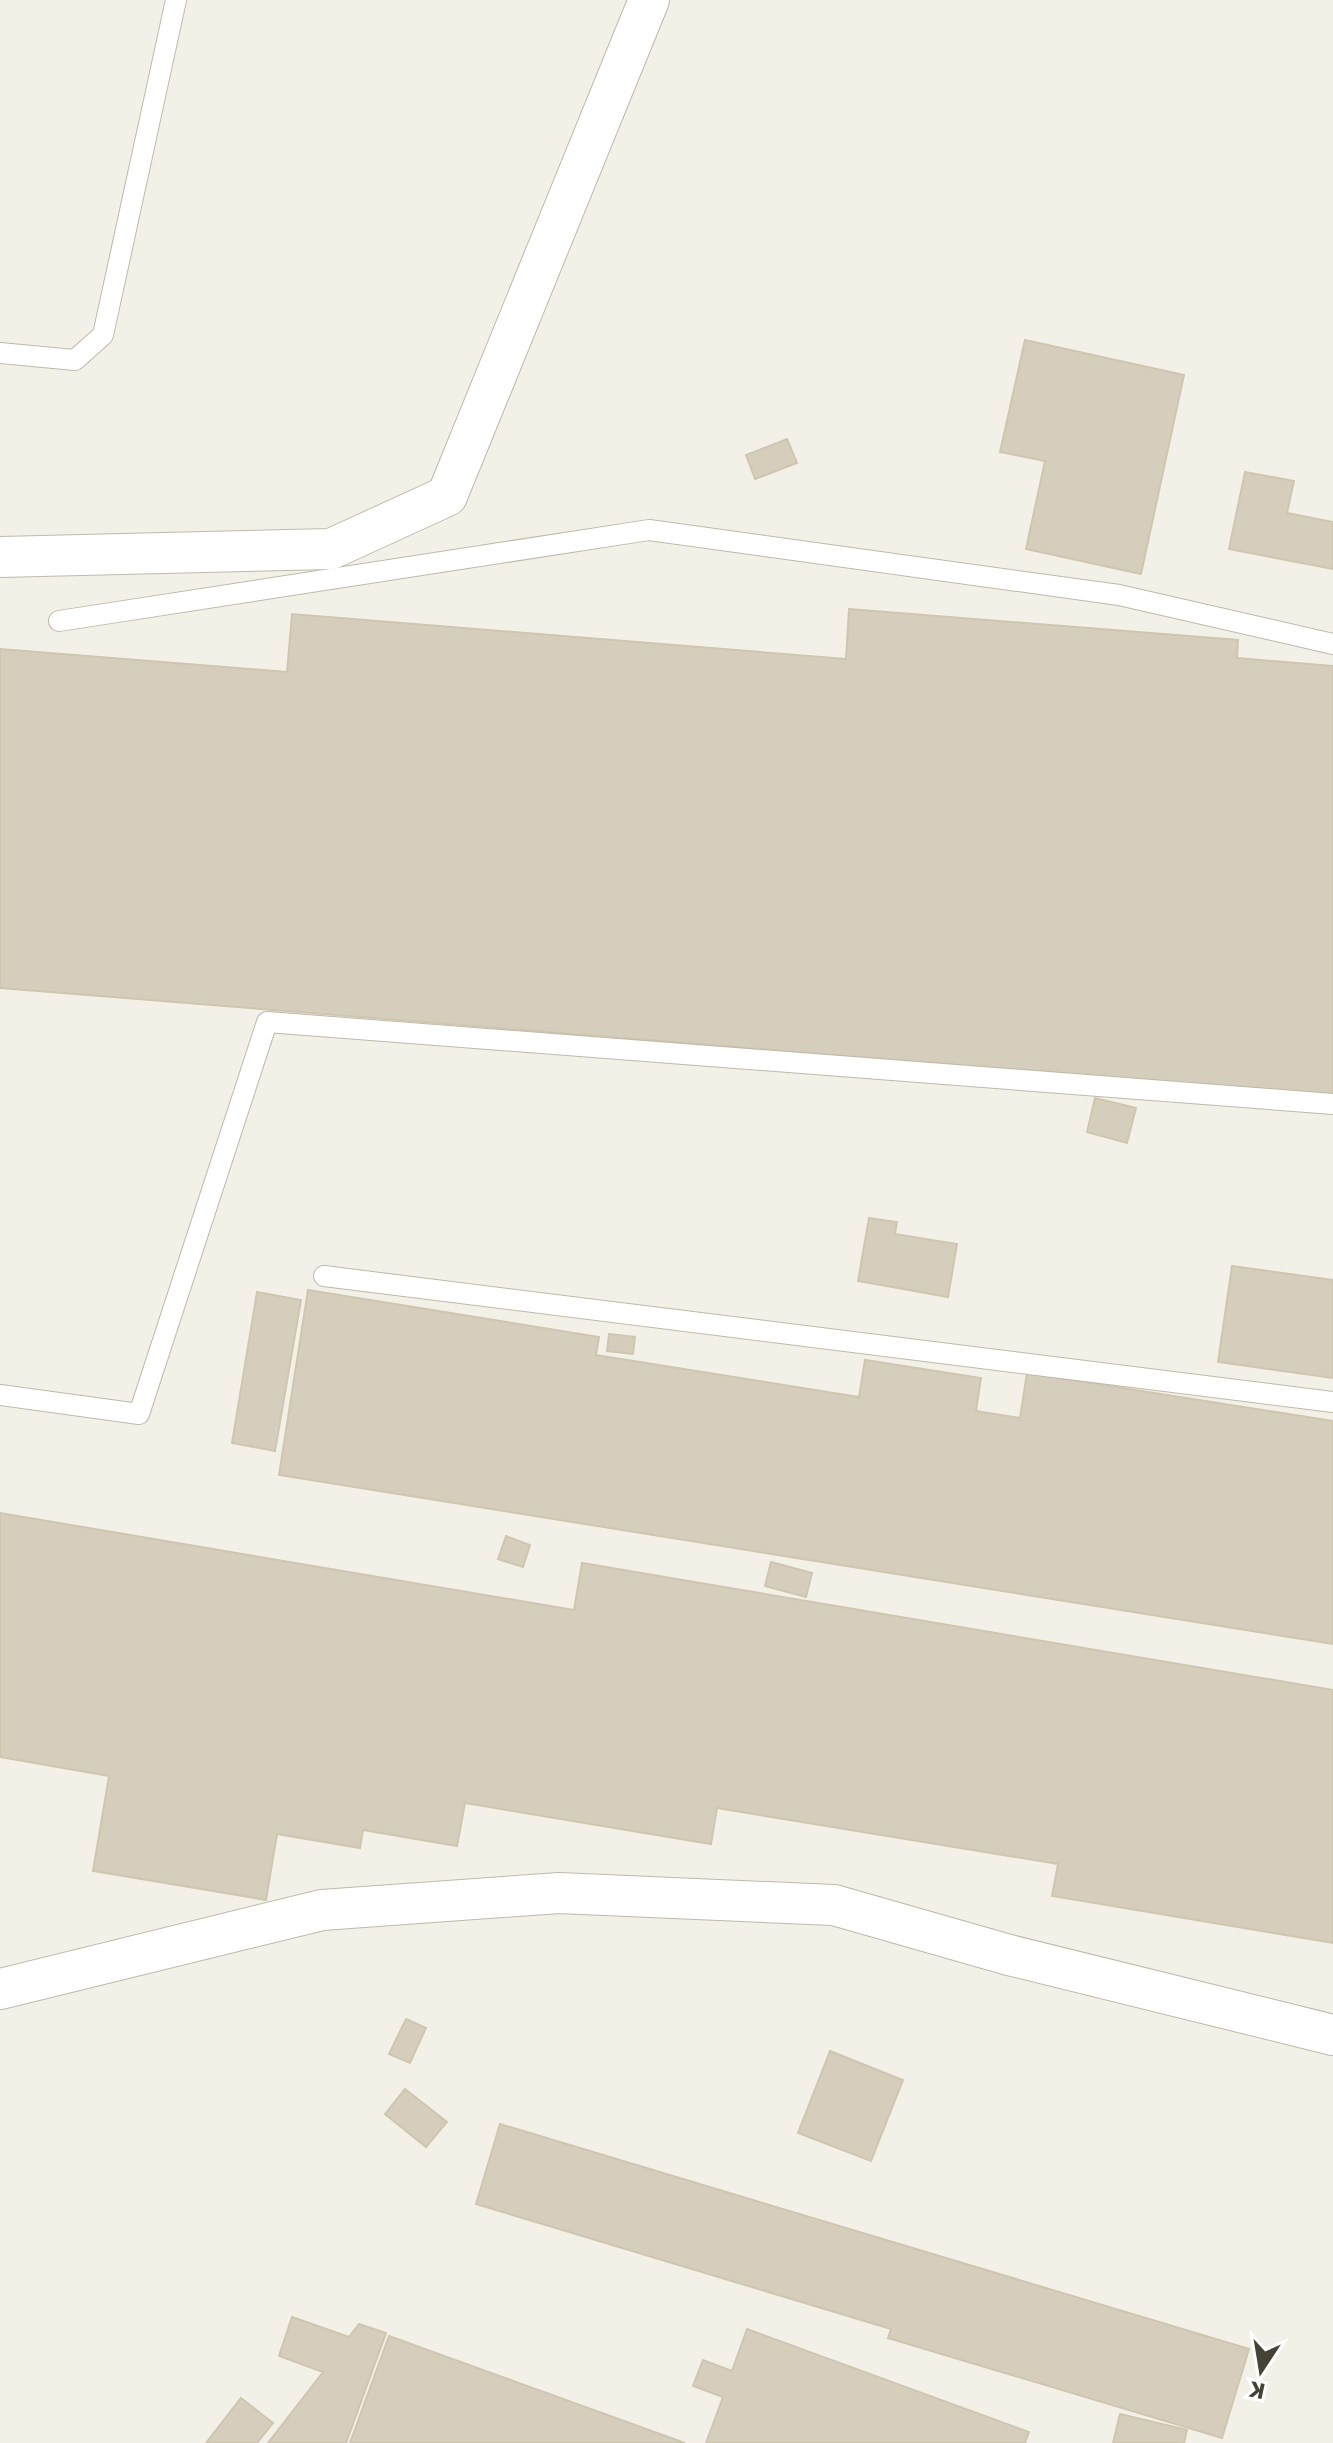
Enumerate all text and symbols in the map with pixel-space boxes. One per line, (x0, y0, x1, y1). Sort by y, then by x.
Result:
north arrow (1221, 2331, 1301, 2411)
text: K (1246, 2373, 1268, 2407)

